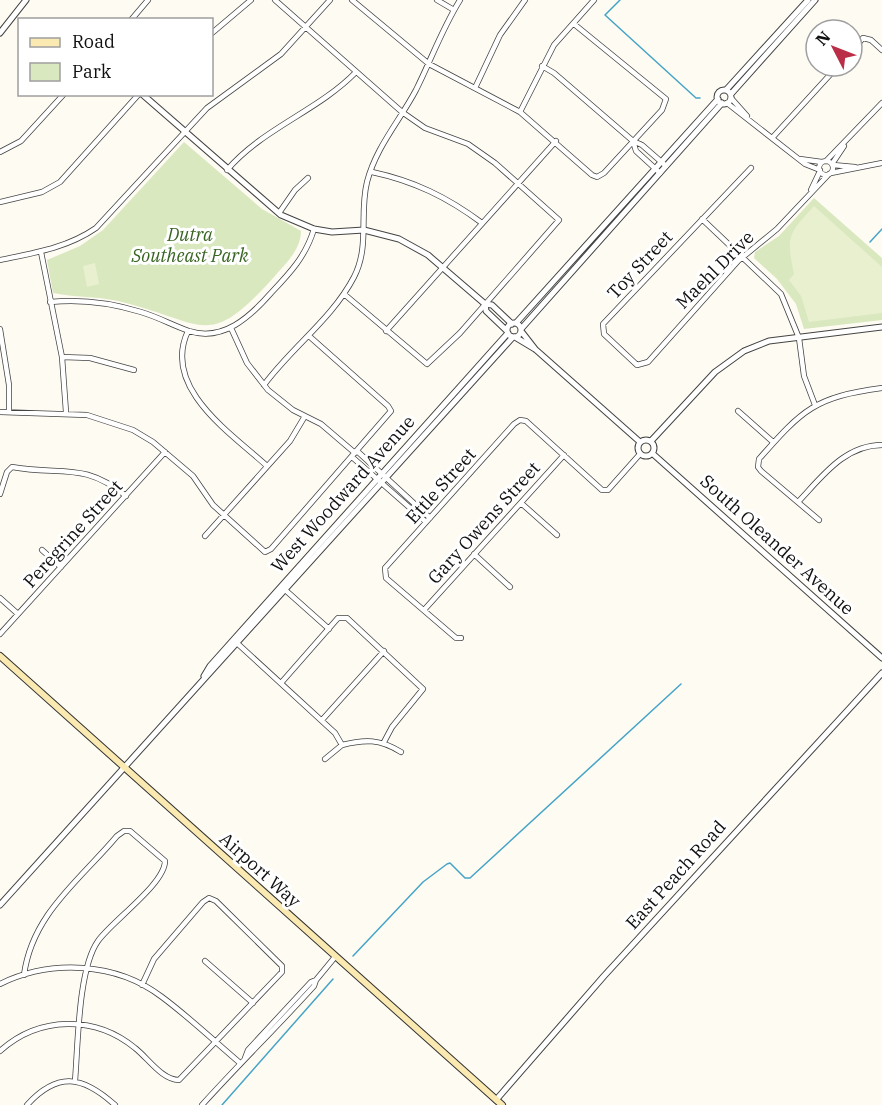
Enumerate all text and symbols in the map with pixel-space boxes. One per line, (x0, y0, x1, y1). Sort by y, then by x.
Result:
legend (18, 18, 213, 96)
north arrow (804, 18, 864, 78)
text: N (811, 27, 835, 49)
text: Road (72, 30, 115, 53)
text: Park (72, 60, 112, 83)
park label: Dutra Southeast Park (130, 223, 249, 267)
street label: Toy Street (602, 226, 677, 304)
street label: Maehl Drive (671, 226, 759, 314)
street label: West Woodward Avenue (266, 410, 419, 577)
street label: Ettle Street (401, 443, 481, 528)
street label: Gary Owens Street (423, 457, 545, 589)
street label: South Oleander Avenue (696, 469, 859, 620)
street label: Peregrine Street (18, 475, 127, 592)
street label: East Peach Road (621, 815, 731, 934)
street label: Airport Way (215, 827, 306, 912)

